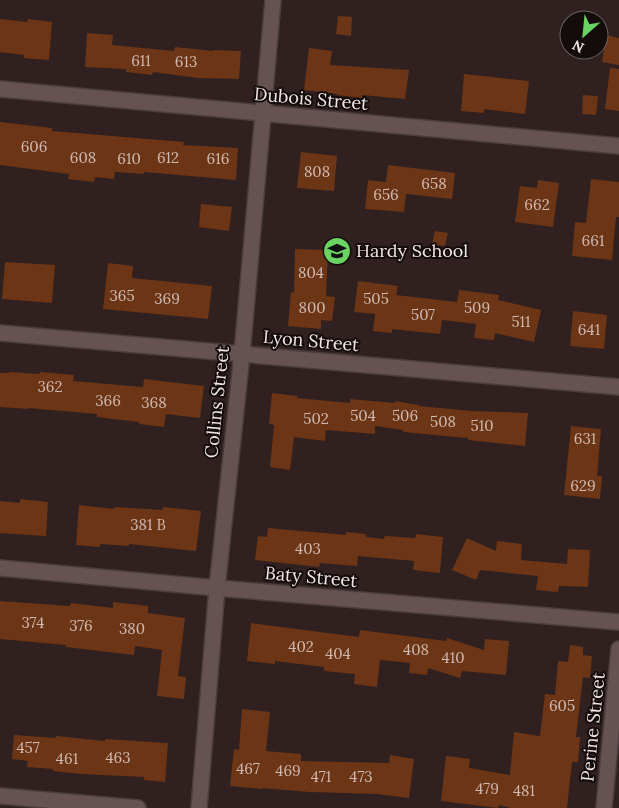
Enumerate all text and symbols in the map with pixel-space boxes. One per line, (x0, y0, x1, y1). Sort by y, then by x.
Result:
north arrow (559, 10, 609, 60)
text: N (569, 36, 587, 57)
house number: 611 (131, 51, 151, 70)
house number: 613 (175, 52, 197, 71)
street label: Dubois Street (253, 82, 369, 115)
house number: 606 (21, 137, 47, 156)
house number: 608 (70, 148, 96, 167)
house number: 612 (157, 148, 179, 167)
house number: 610 (117, 149, 141, 168)
house number: 616 (207, 149, 229, 168)
house number: 808 (304, 162, 330, 181)
house number: 658 (421, 174, 447, 193)
house number: 656 (373, 185, 399, 204)
house number: 662 (524, 195, 550, 214)
house number: 661 (582, 231, 604, 250)
school or university icon: Hardy School (322, 236, 352, 266)
place label: Hardy School (356, 239, 468, 262)
house number: 804 (298, 263, 324, 282)
house number: 365 (109, 286, 135, 305)
house number: 369 (154, 289, 180, 308)
house number: 505 (363, 289, 389, 308)
house number: 800 (298, 298, 326, 317)
house number: 509 (464, 298, 490, 317)
house number: 507 (411, 305, 435, 324)
house number: 511 (511, 312, 531, 331)
house number: 641 (578, 320, 600, 339)
street label: Lyon Street (262, 325, 360, 356)
street label: Collins Street (199, 345, 234, 459)
house number: 362 (37, 377, 63, 396)
house number: 366 (95, 391, 121, 410)
house number: 368 (141, 393, 167, 412)
house number: 504 (350, 406, 376, 425)
house number: 506 (392, 406, 418, 425)
house number: 502 (303, 409, 329, 428)
house number: 508 (430, 412, 456, 431)
house number: 510 (471, 416, 493, 435)
house number: 631 (574, 429, 596, 448)
house number: 629 (570, 476, 596, 495)
house number: 381 B (130, 515, 166, 534)
house number: 403 (295, 539, 321, 558)
street label: Baty Street (264, 561, 358, 592)
house number: 374 (22, 613, 44, 632)
house number: 376 (69, 616, 93, 635)
house number: 380 (119, 619, 145, 638)
house number: 402 (288, 637, 314, 656)
house number: 408 (403, 640, 429, 659)
house number: 404 (325, 644, 351, 663)
house number: 410 (442, 648, 464, 667)
street label: Perine Street (575, 671, 610, 783)
house number: 605 (549, 696, 575, 715)
house number: 457 (16, 738, 40, 757)
house number: 463 (105, 748, 131, 767)
house number: 461 (56, 749, 78, 768)
house number: 467 (236, 759, 260, 778)
house number: 469 (275, 761, 301, 780)
house number: 471 (311, 767, 331, 786)
house number: 473 (349, 767, 373, 786)
house number: 479 (475, 779, 499, 798)
house number: 481 (513, 781, 535, 800)

